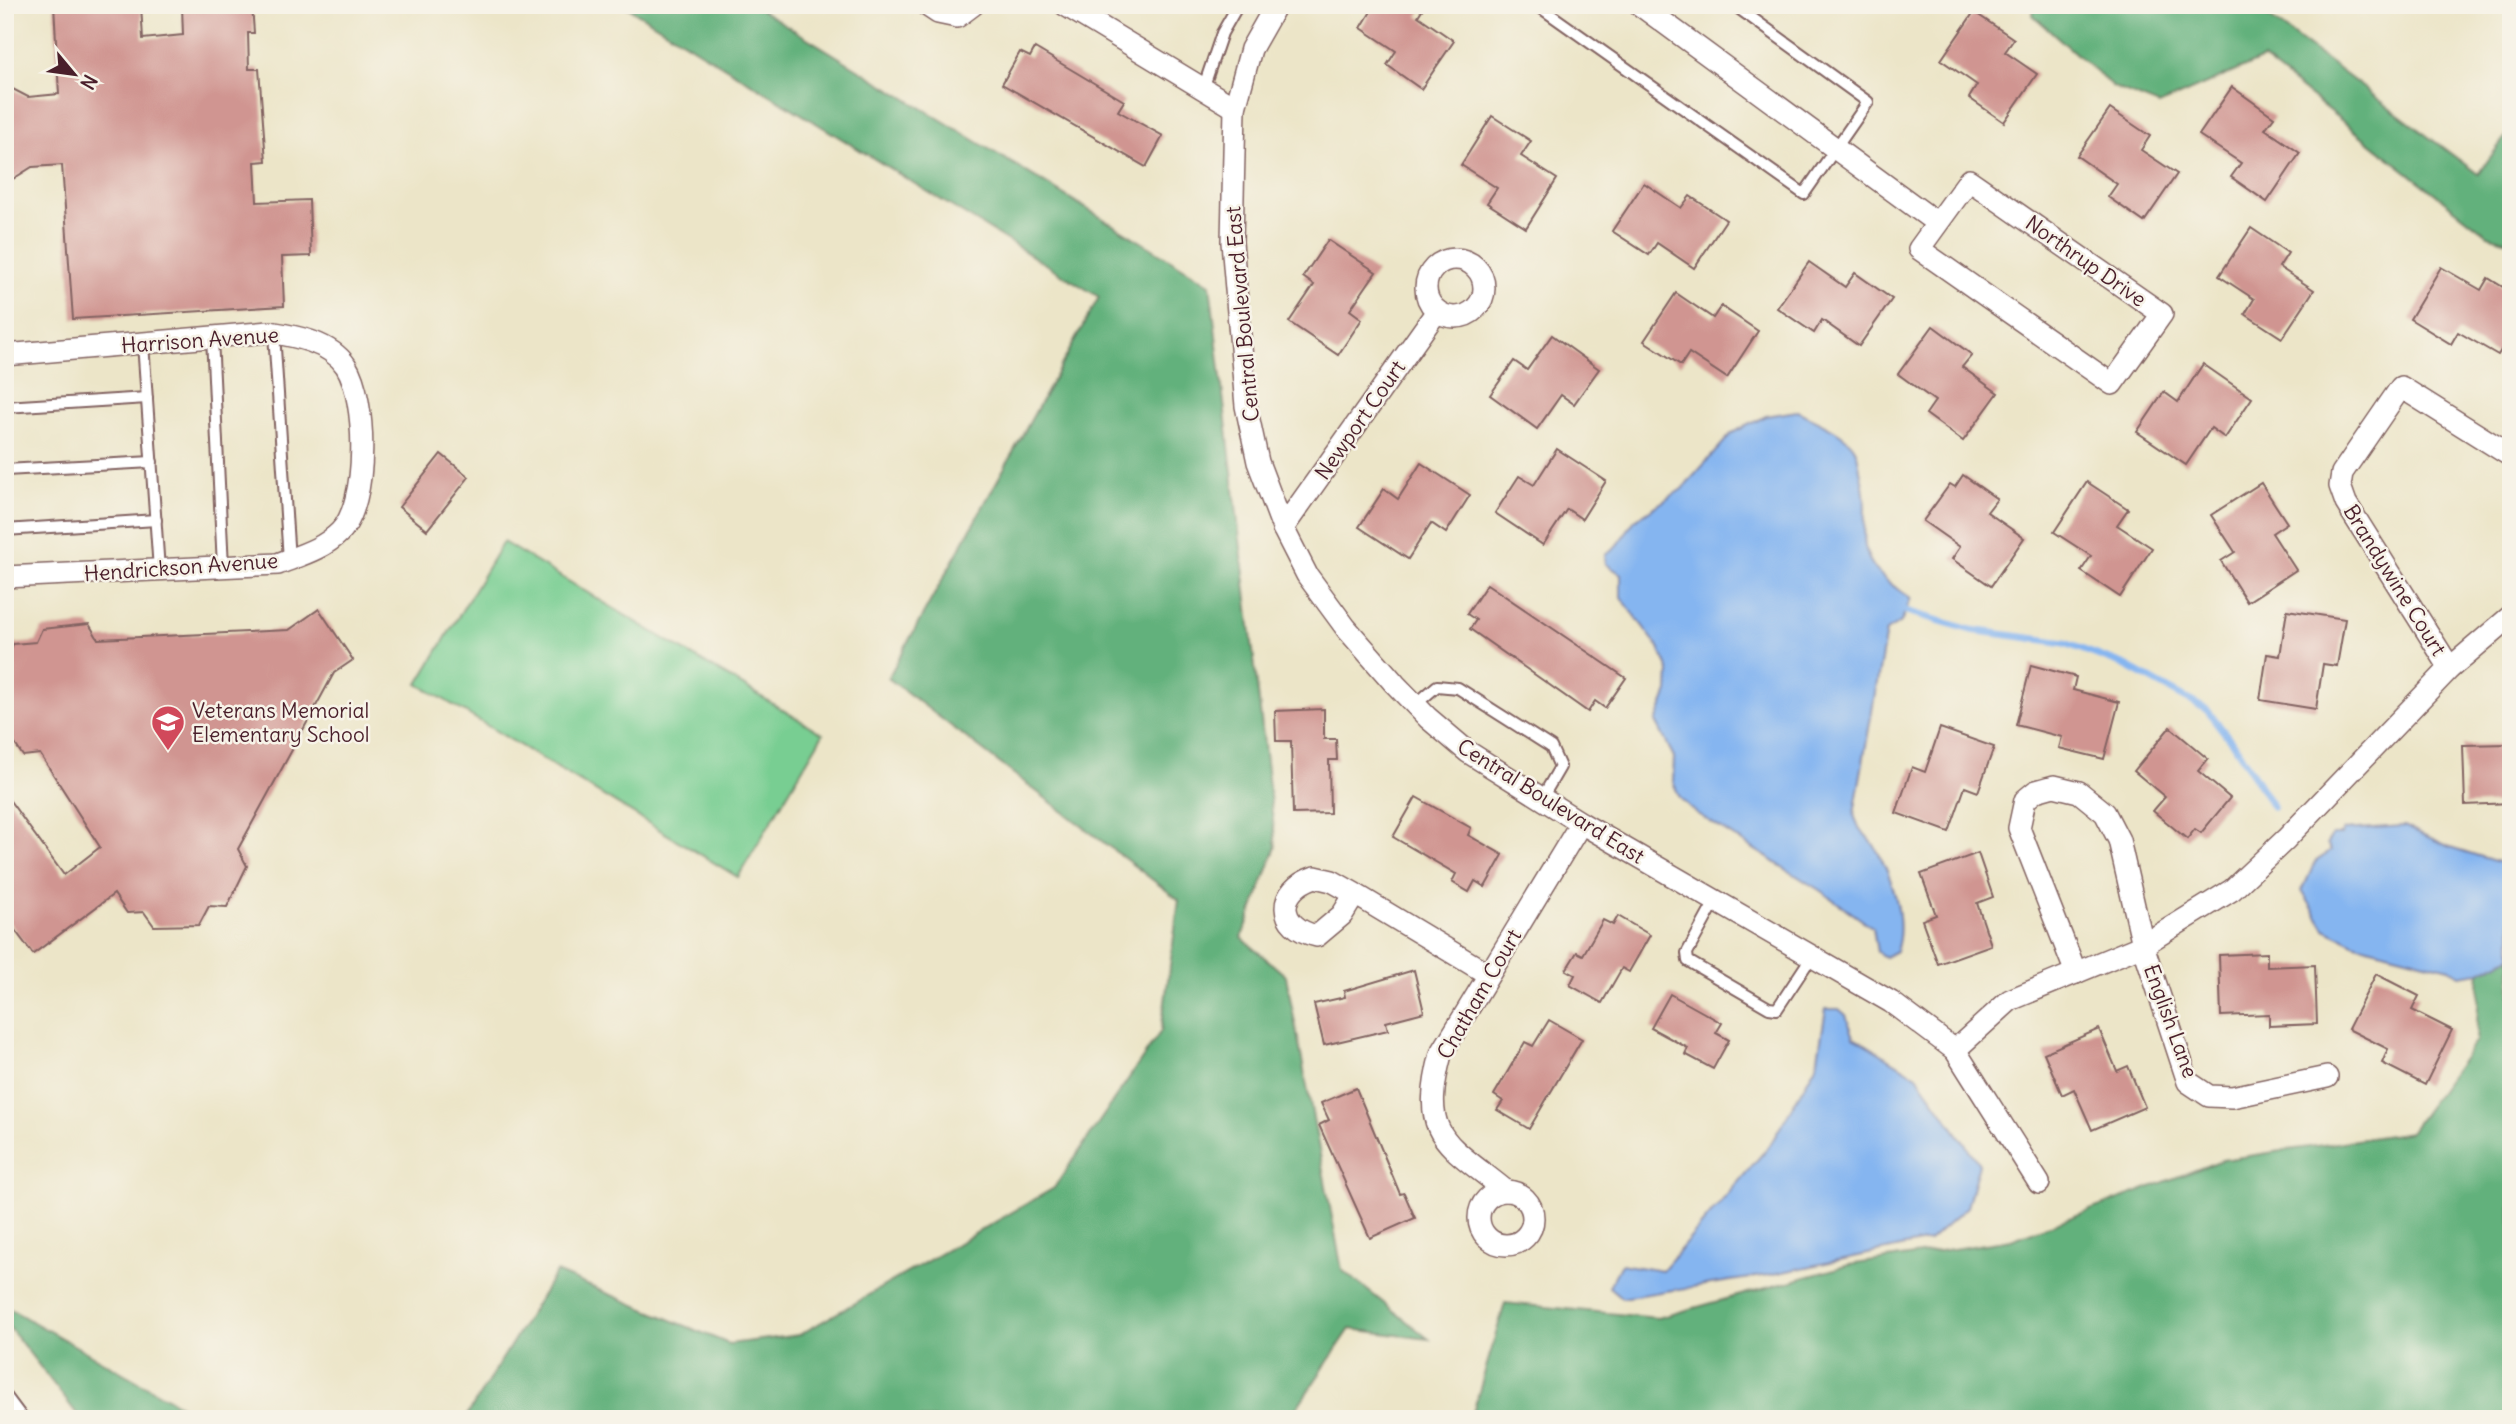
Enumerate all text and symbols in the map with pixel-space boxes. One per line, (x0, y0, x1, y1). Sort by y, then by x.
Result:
north arrow (38, 38, 108, 108)
text: N (75, 71, 103, 94)
street label: Central Boulevard East (1219, 205, 1265, 423)
street label: Northrup Drive (2020, 209, 2152, 313)
street label: Harrison Avenue (120, 321, 280, 359)
street label: Newport Court (1309, 355, 1411, 485)
street label: Brandywine Court (2338, 499, 2452, 661)
street label: Hendrickson Avenue (83, 547, 279, 587)
place label: Veterans Memorial Elementary School (192, 697, 369, 748)
school or university icon: Veterans Memorial Elementary School (149, 703, 187, 752)
street label: Central Boulevard East (1452, 732, 1650, 870)
street label: Chatham Court (1431, 924, 1527, 1064)
street label: English Lane (2138, 961, 2204, 1081)

